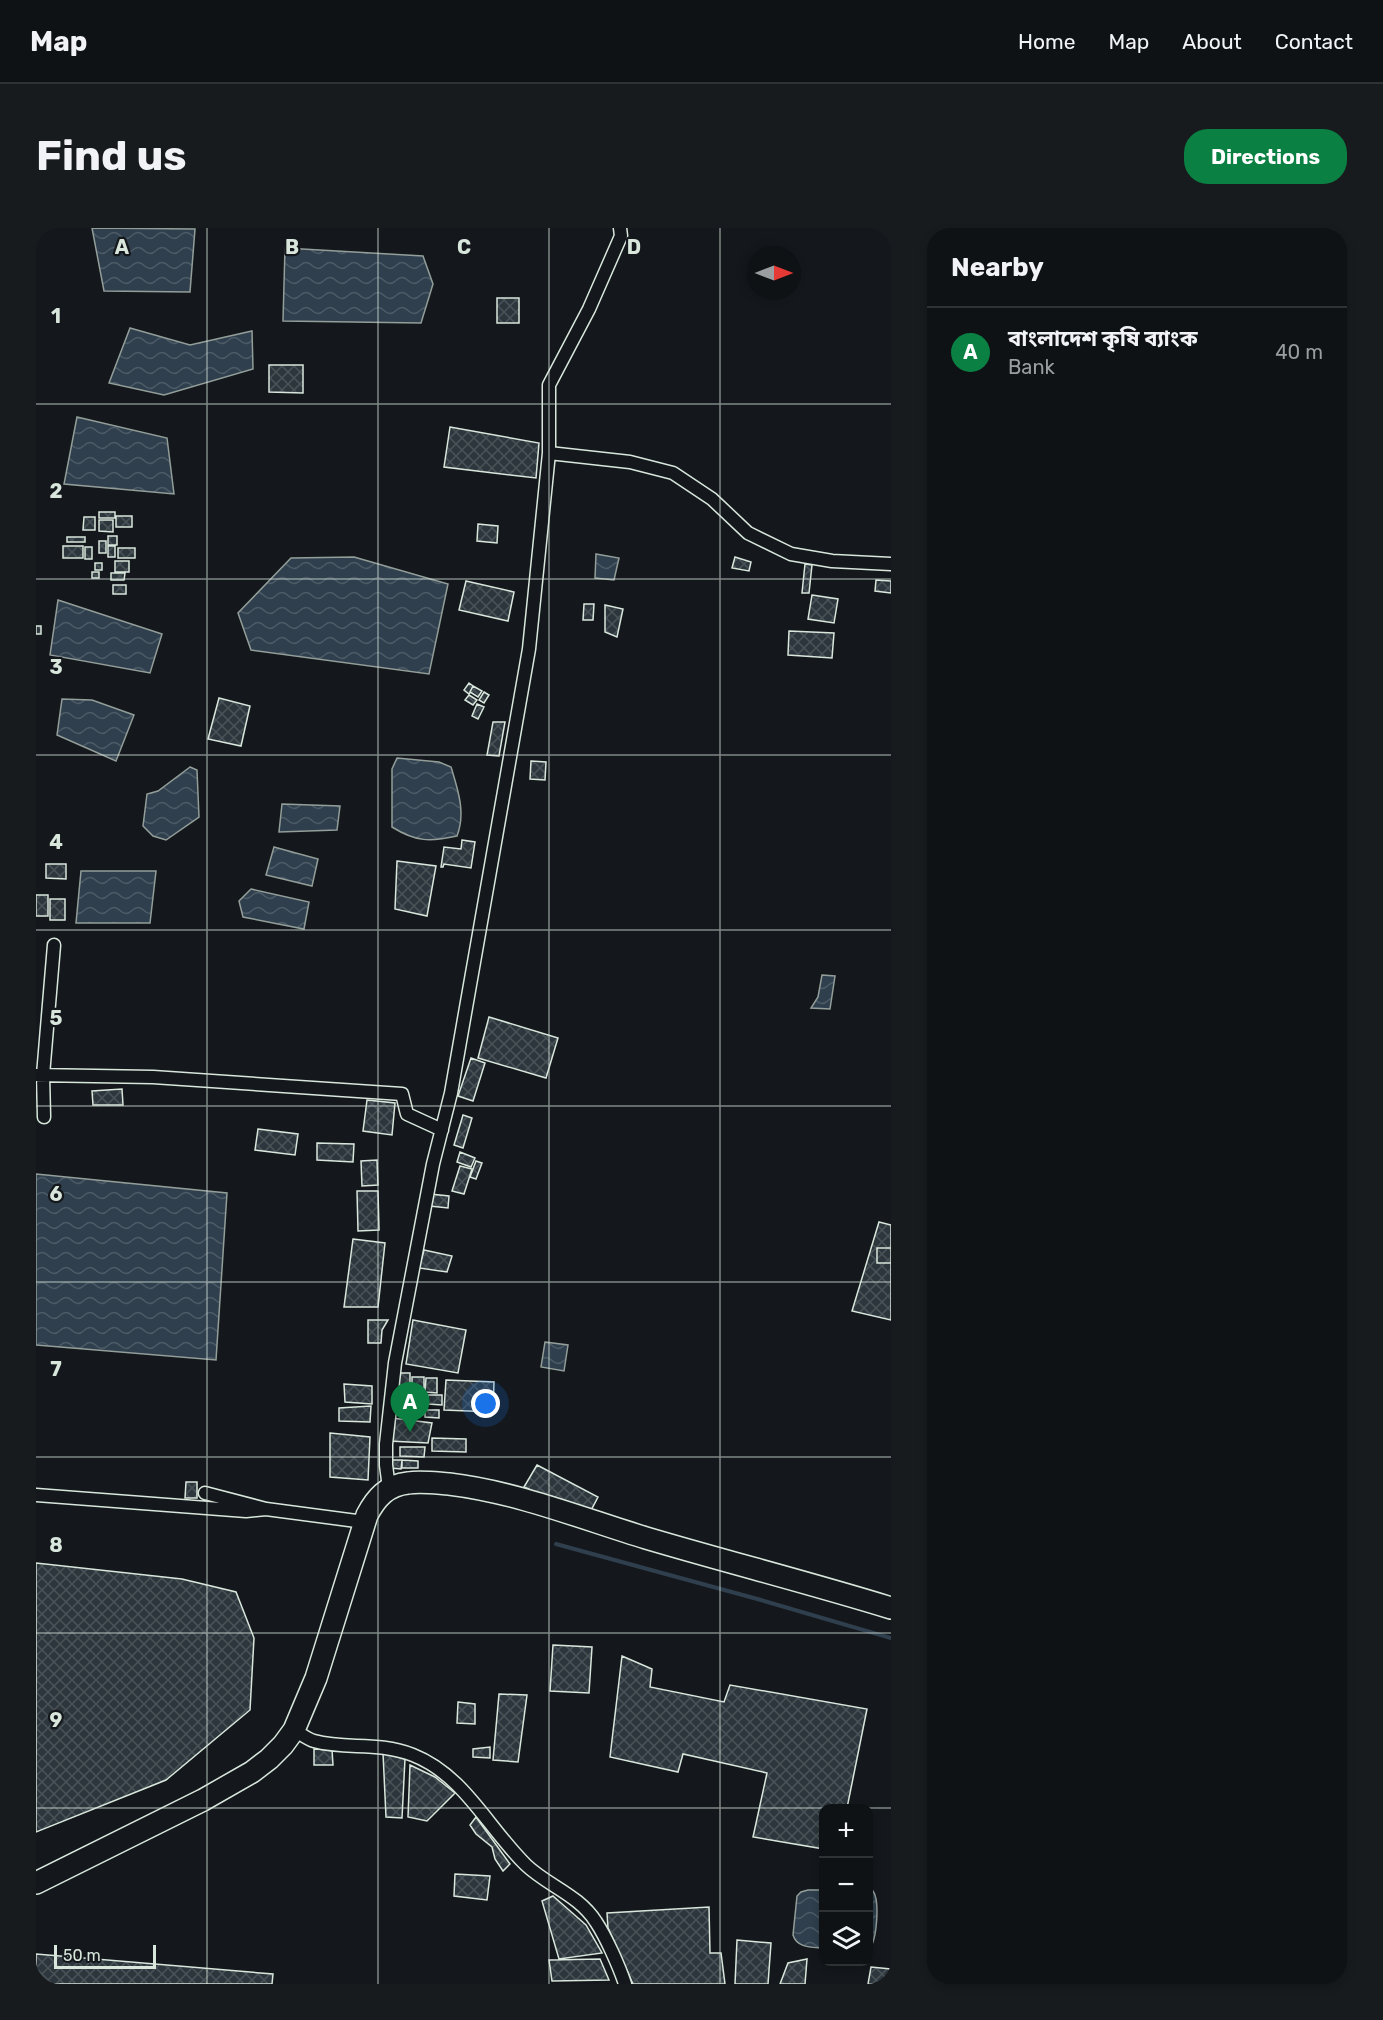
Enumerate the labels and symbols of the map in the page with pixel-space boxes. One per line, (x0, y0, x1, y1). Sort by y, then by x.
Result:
text: A (115, 235, 130, 259)
text: B (285, 235, 299, 259)
text: C (457, 235, 471, 259)
text: D (627, 235, 641, 259)
north arrow (747, 246, 801, 300)
text: 1 (51, 304, 61, 328)
text: 2 (50, 479, 63, 503)
text: 3 (49, 655, 63, 679)
text: 4 (49, 830, 63, 854)
text: 5 (50, 1006, 63, 1030)
text: 6 (49, 1182, 63, 1206)
text: 7 (50, 1357, 62, 1381)
pin: A (390, 1382, 430, 1432)
your location (471, 1389, 500, 1418)
text: 8 (49, 1533, 63, 1557)
text: 9 (50, 1708, 63, 1732)
scale bar (54, 1942, 156, 1970)

